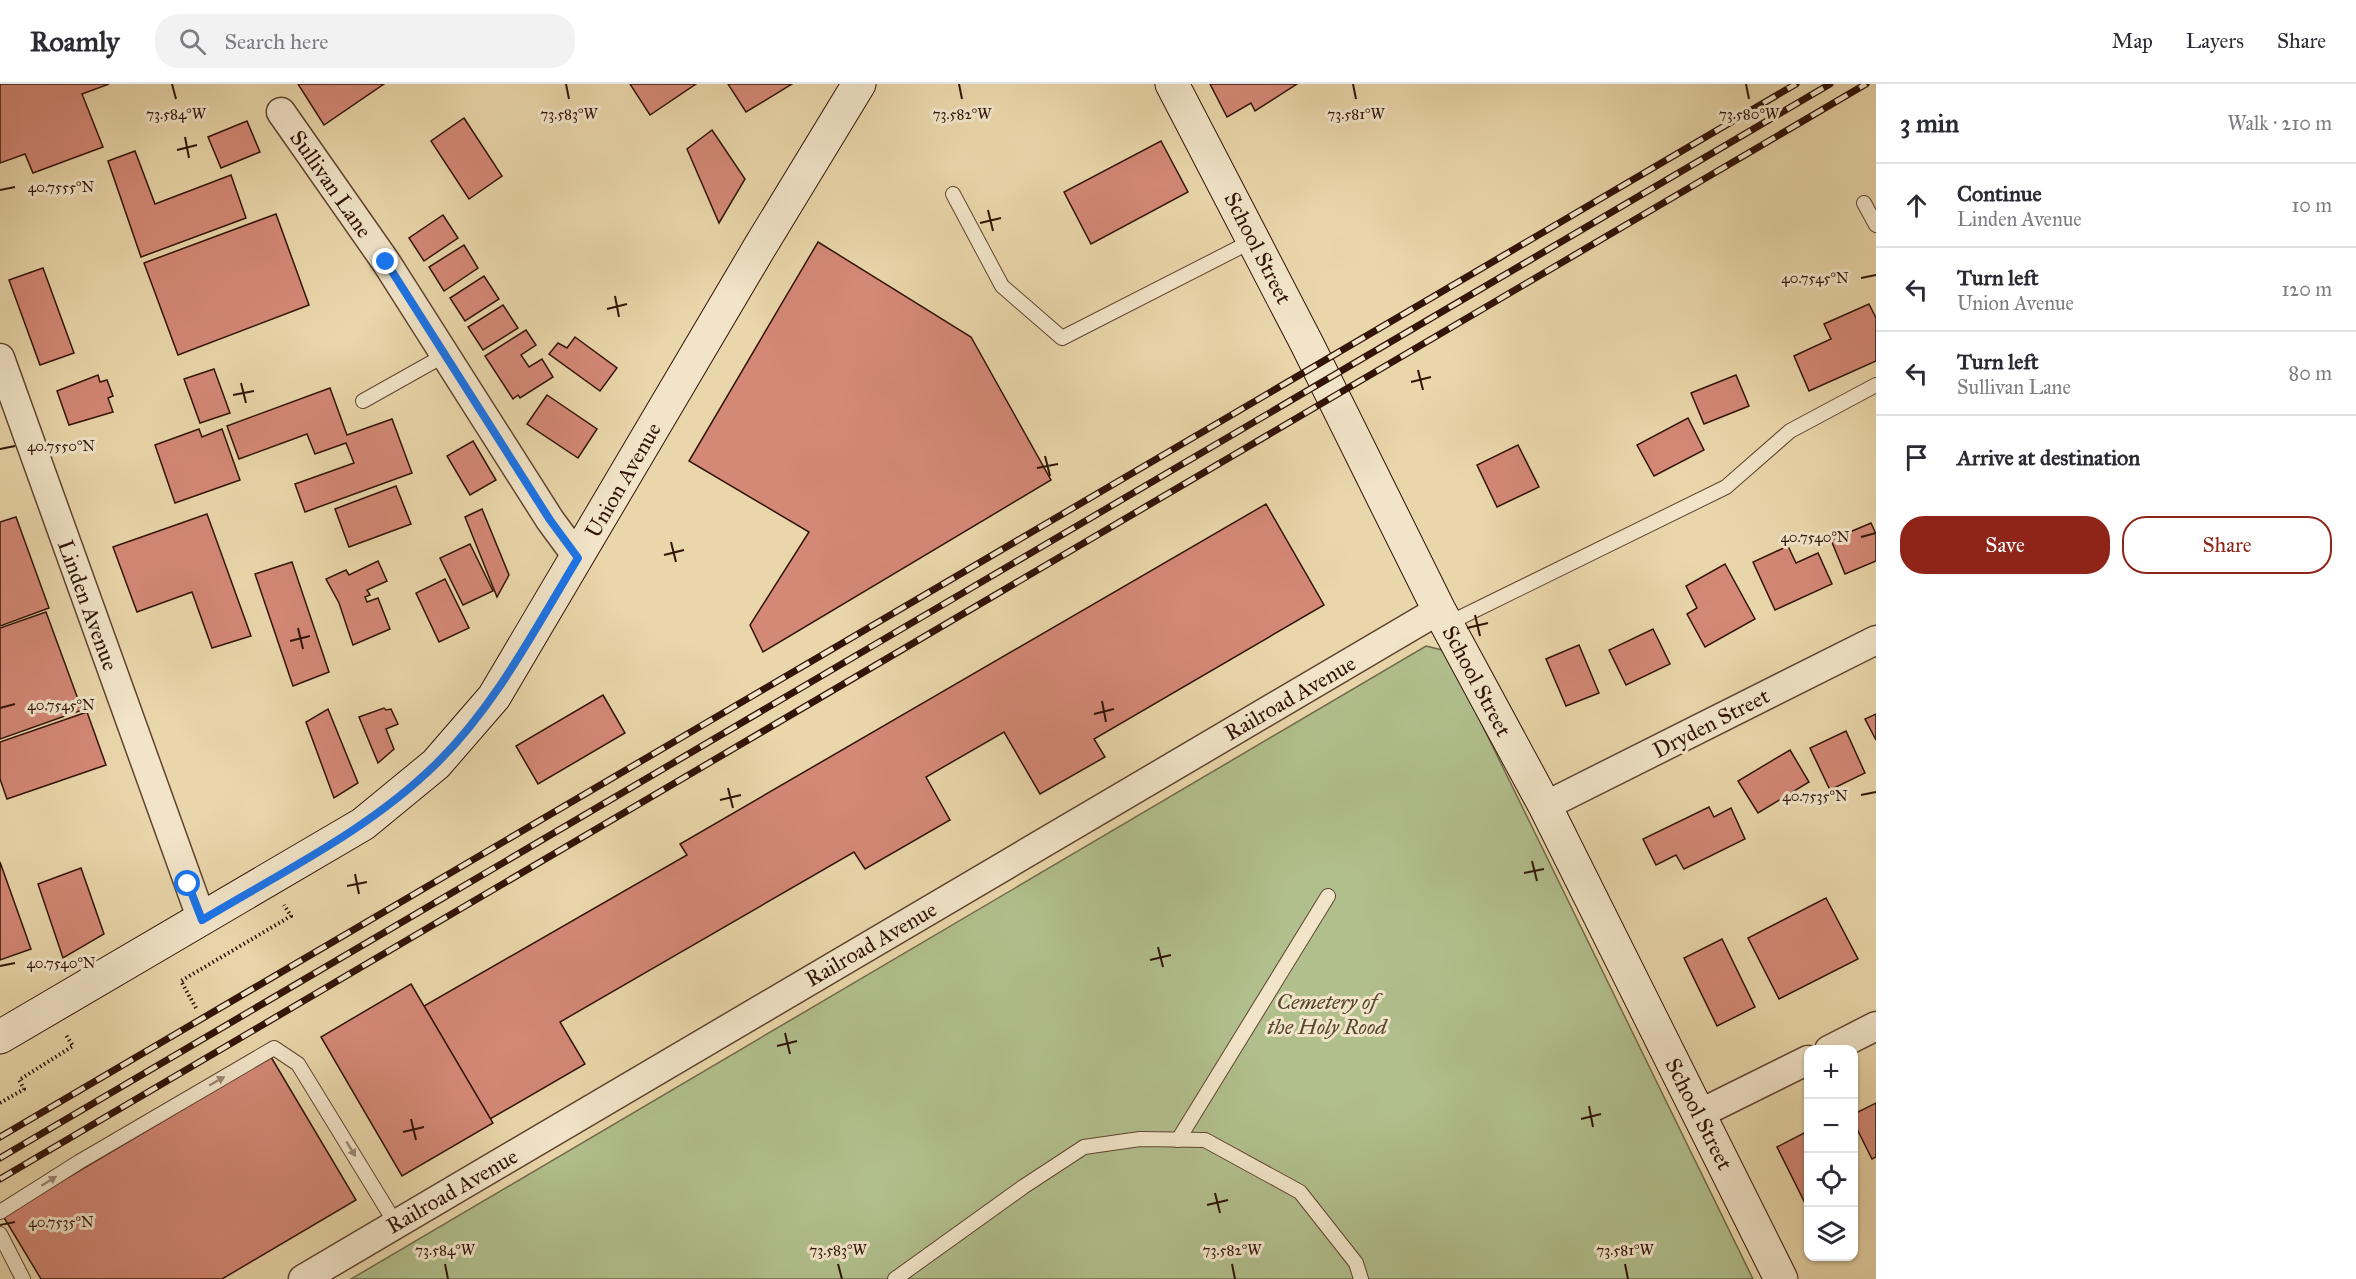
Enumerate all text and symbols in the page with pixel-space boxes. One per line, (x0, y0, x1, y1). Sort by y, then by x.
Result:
search box (155, 14, 575, 68)
text: Roamly (30, 24, 119, 59)
icon: search (176, 25, 209, 58)
text: Search here (224, 28, 328, 55)
text: Map (2112, 28, 2153, 54)
text: Layers (2186, 28, 2244, 54)
text: Share (2277, 28, 2326, 54)
text: 73.584°W (146, 105, 207, 123)
text: 73.583°W (540, 105, 599, 123)
text: 73.582°W (933, 105, 992, 123)
text: 73.581°W (1327, 105, 1385, 123)
text: 73.580°W (1719, 105, 1780, 123)
text: 3 min (1900, 107, 1959, 139)
text: Walk · 210 m (2227, 111, 2332, 135)
street label: Sullivan Lane (284, 125, 378, 243)
text: 40.7555°N (28, 178, 94, 196)
text: Continue (1957, 180, 2042, 207)
street label: School Street (1218, 188, 1298, 309)
icon: ahead (1900, 189, 1933, 222)
text: 10 m (2291, 193, 2332, 217)
text: Linden Avenue (1957, 207, 2082, 231)
route end (372, 248, 398, 274)
text: Turn left (1957, 264, 2039, 291)
text: 40.7545°N (1781, 269, 1849, 287)
icon: left (1900, 273, 1933, 306)
text: 120 m (2281, 277, 2332, 301)
text: Union Avenue (1957, 291, 2074, 315)
text: Turn left (1957, 348, 2039, 375)
icon: left (1900, 357, 1933, 390)
text: 80 m (2289, 361, 2332, 385)
text: Sullivan Lane (1957, 375, 2071, 399)
street label: Union Avenue (579, 418, 667, 542)
text: 40.7550°N (27, 437, 95, 455)
icon: arrive (1900, 441, 1933, 474)
text: Arrive at destination (1957, 444, 2140, 471)
button: Save (1900, 516, 2110, 574)
button: Share (2122, 516, 2332, 574)
text: 40.7540°N (1780, 528, 1850, 546)
street label: Linden Avenue (52, 536, 124, 674)
street label: School Street (1436, 621, 1518, 741)
street label: Railroad Avenue (1219, 649, 1361, 747)
street label: Dryden Street (1648, 682, 1774, 764)
text: 40.7545°N (27, 696, 95, 714)
text: 40.7535°N (1782, 787, 1848, 805)
route start (174, 870, 200, 896)
street label: Railroad Avenue (800, 895, 942, 993)
text: 40.7540°N (26, 954, 96, 972)
park label: Cemetery of the Holy Rood (1267, 988, 1388, 1040)
map controls (1804, 1045, 1858, 1261)
button: + (1804, 1045, 1858, 1099)
street label: School Street (1659, 1054, 1739, 1175)
one-way arrow (209, 1076, 225, 1087)
button: − (1804, 1099, 1858, 1153)
one-way arrow (345, 1141, 356, 1157)
street label: Railroad Avenue (381, 1142, 523, 1240)
button: locate (1804, 1153, 1858, 1207)
one-way arrow (41, 1175, 58, 1186)
button: layers (1804, 1207, 1858, 1261)
text: 40.7535°N (28, 1213, 94, 1231)
text: 73.584°W (415, 1241, 476, 1259)
text: 73.583°W (809, 1241, 868, 1259)
text: 73.582°W (1203, 1241, 1262, 1259)
text: 73.581°W (1596, 1241, 1654, 1259)

